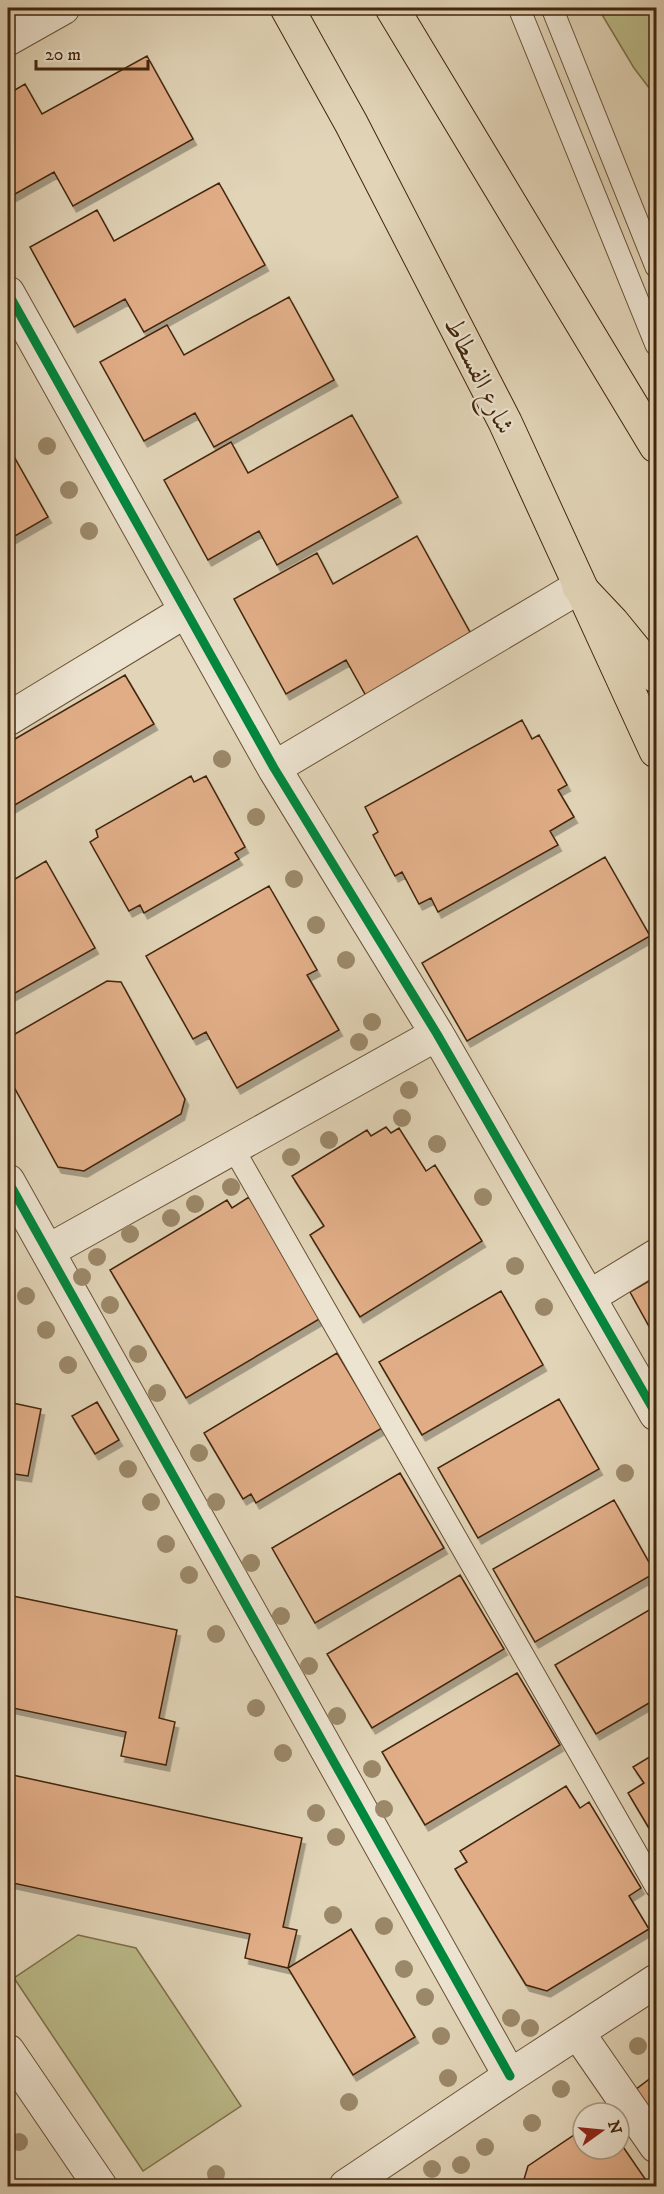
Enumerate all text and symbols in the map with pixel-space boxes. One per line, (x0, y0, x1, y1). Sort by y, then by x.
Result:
scale bar (36, 33, 148, 71)
text: 20 m (45, 44, 81, 66)
street label: شارع الفسطاط (433, 312, 521, 441)
north arrow (571, 2101, 631, 2161)
text: N (603, 2118, 626, 2136)

